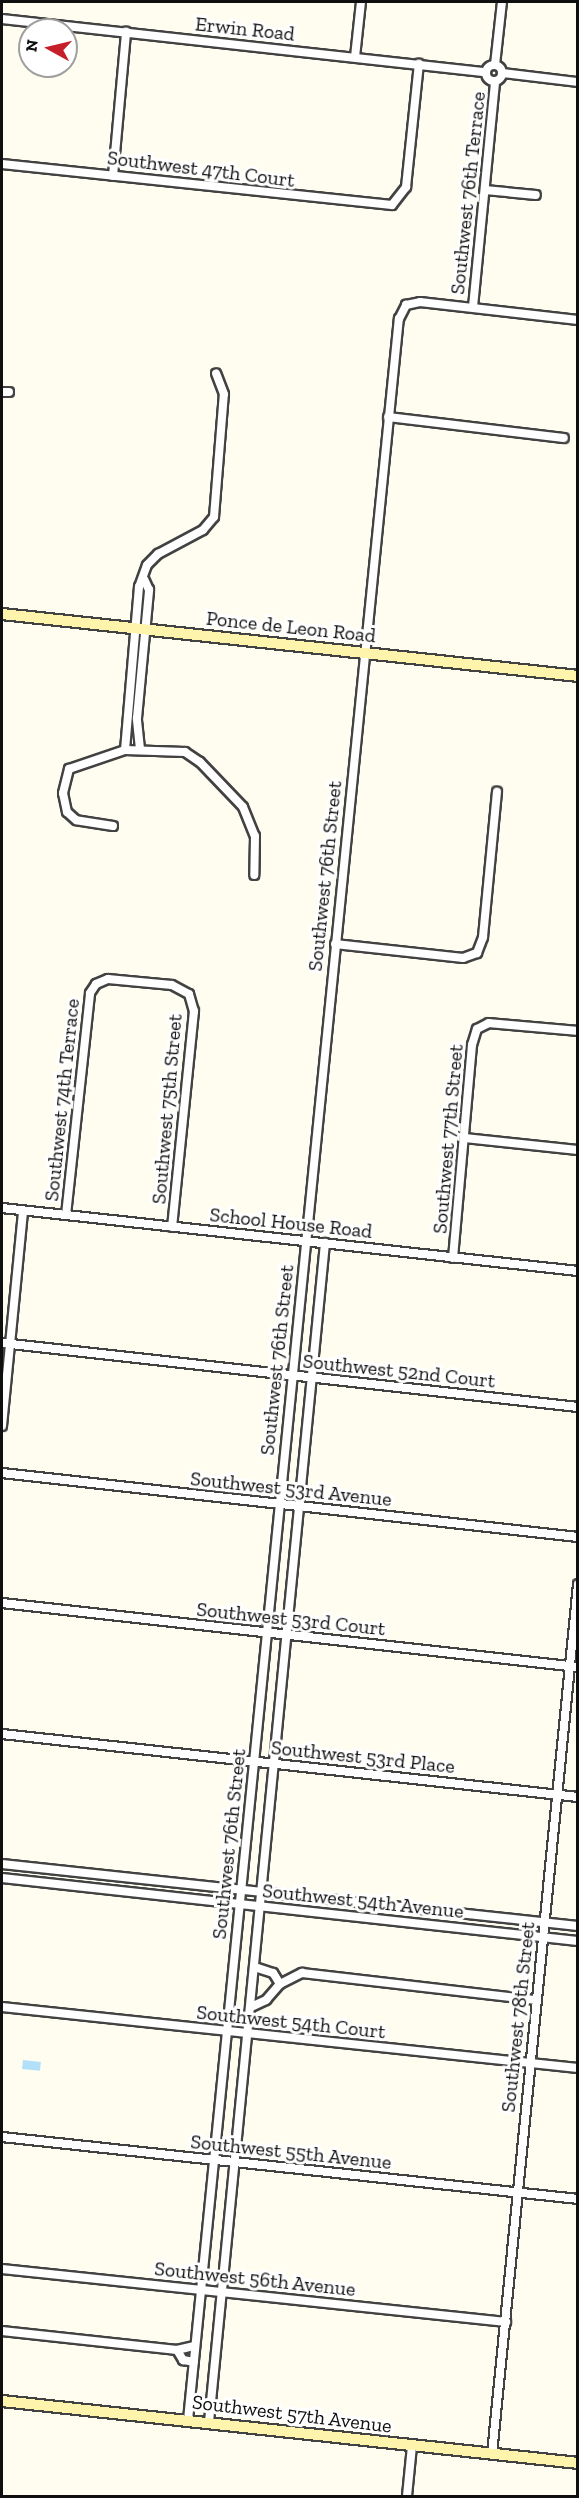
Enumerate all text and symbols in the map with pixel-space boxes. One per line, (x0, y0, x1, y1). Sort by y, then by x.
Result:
street label: Erwin Road (194, 12, 296, 46)
north arrow (18, 18, 78, 78)
text: N (21, 38, 42, 53)
street label: Southwest 76th Terrace (445, 90, 491, 296)
street label: Southwest 47th Court (106, 146, 296, 192)
street label: Ponce de Leon Road (205, 606, 377, 648)
street label: Southwest 76th Street (303, 780, 347, 972)
street label: Southwest 74th Terrace (39, 997, 85, 1203)
street label: Southwest 75th Street (147, 1013, 187, 1205)
street label: Southwest 77th Street (428, 1043, 468, 1235)
street label: School House Road (209, 1203, 373, 1243)
street label: Southwest 76th Street (255, 1264, 299, 1456)
street label: Southwest 52nd Court (302, 1349, 496, 1393)
street label: Southwest 53rd Avenue (189, 1466, 393, 1512)
street label: Southwest 53rd Court (195, 1597, 387, 1641)
street label: Southwest 53rd Place (270, 1735, 456, 1779)
street label: Southwest 76th Street (207, 1748, 251, 1940)
street label: Southwest 54th Avenue (261, 1878, 465, 1924)
street label: Southwest 78th Street (496, 1920, 540, 2114)
street label: Southwest 54th Court (195, 2000, 387, 2044)
street label: Southwest 55th Avenue (189, 2129, 393, 2175)
street label: Southwest 56th Avenue (153, 2256, 357, 2302)
street label: Southwest 57th Avenue (190, 2390, 394, 2438)

